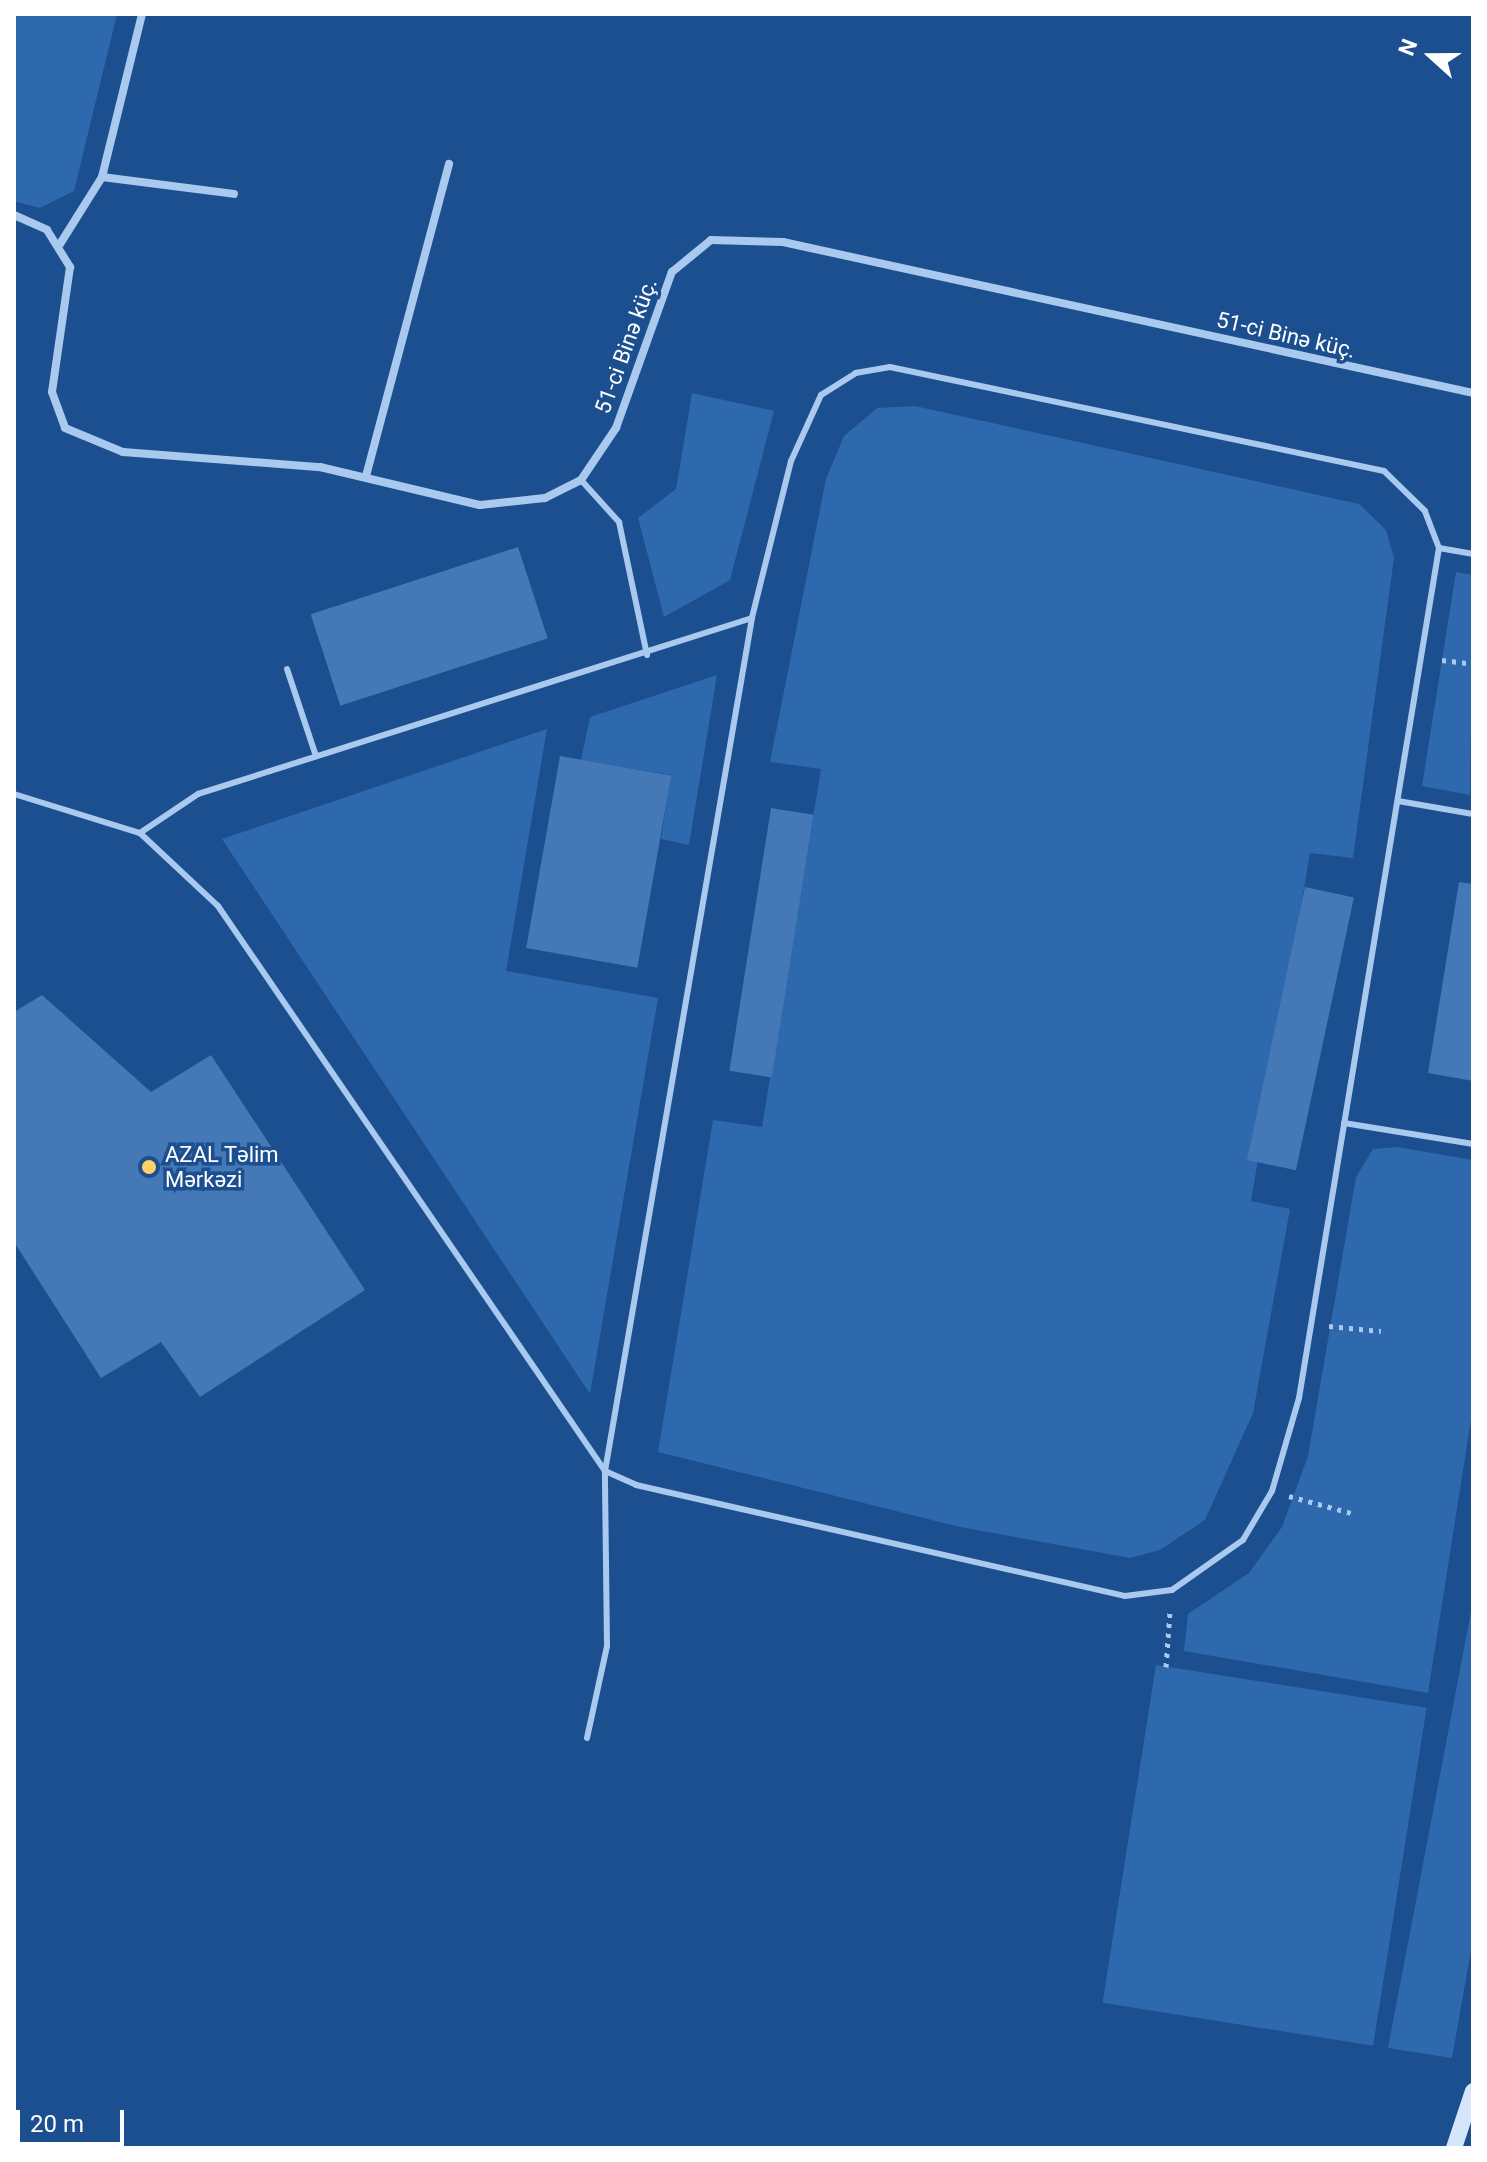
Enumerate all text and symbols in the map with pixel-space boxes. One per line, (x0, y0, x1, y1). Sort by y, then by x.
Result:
north arrow (1391, 16, 1471, 96)
text: N (1394, 35, 1423, 59)
street label: 51-ci Binə küç. (589, 275, 663, 417)
street label: 51-ci Binə küç. (1214, 306, 1358, 364)
place label: AZAL Təlim Mərkəzi (165, 1141, 279, 1192)
marker: AZAL Təlim Mərkəzi (140, 1158, 158, 1176)
scale bar (20, 2094, 128, 2144)
text: 20 m (30, 2110, 84, 2138)

